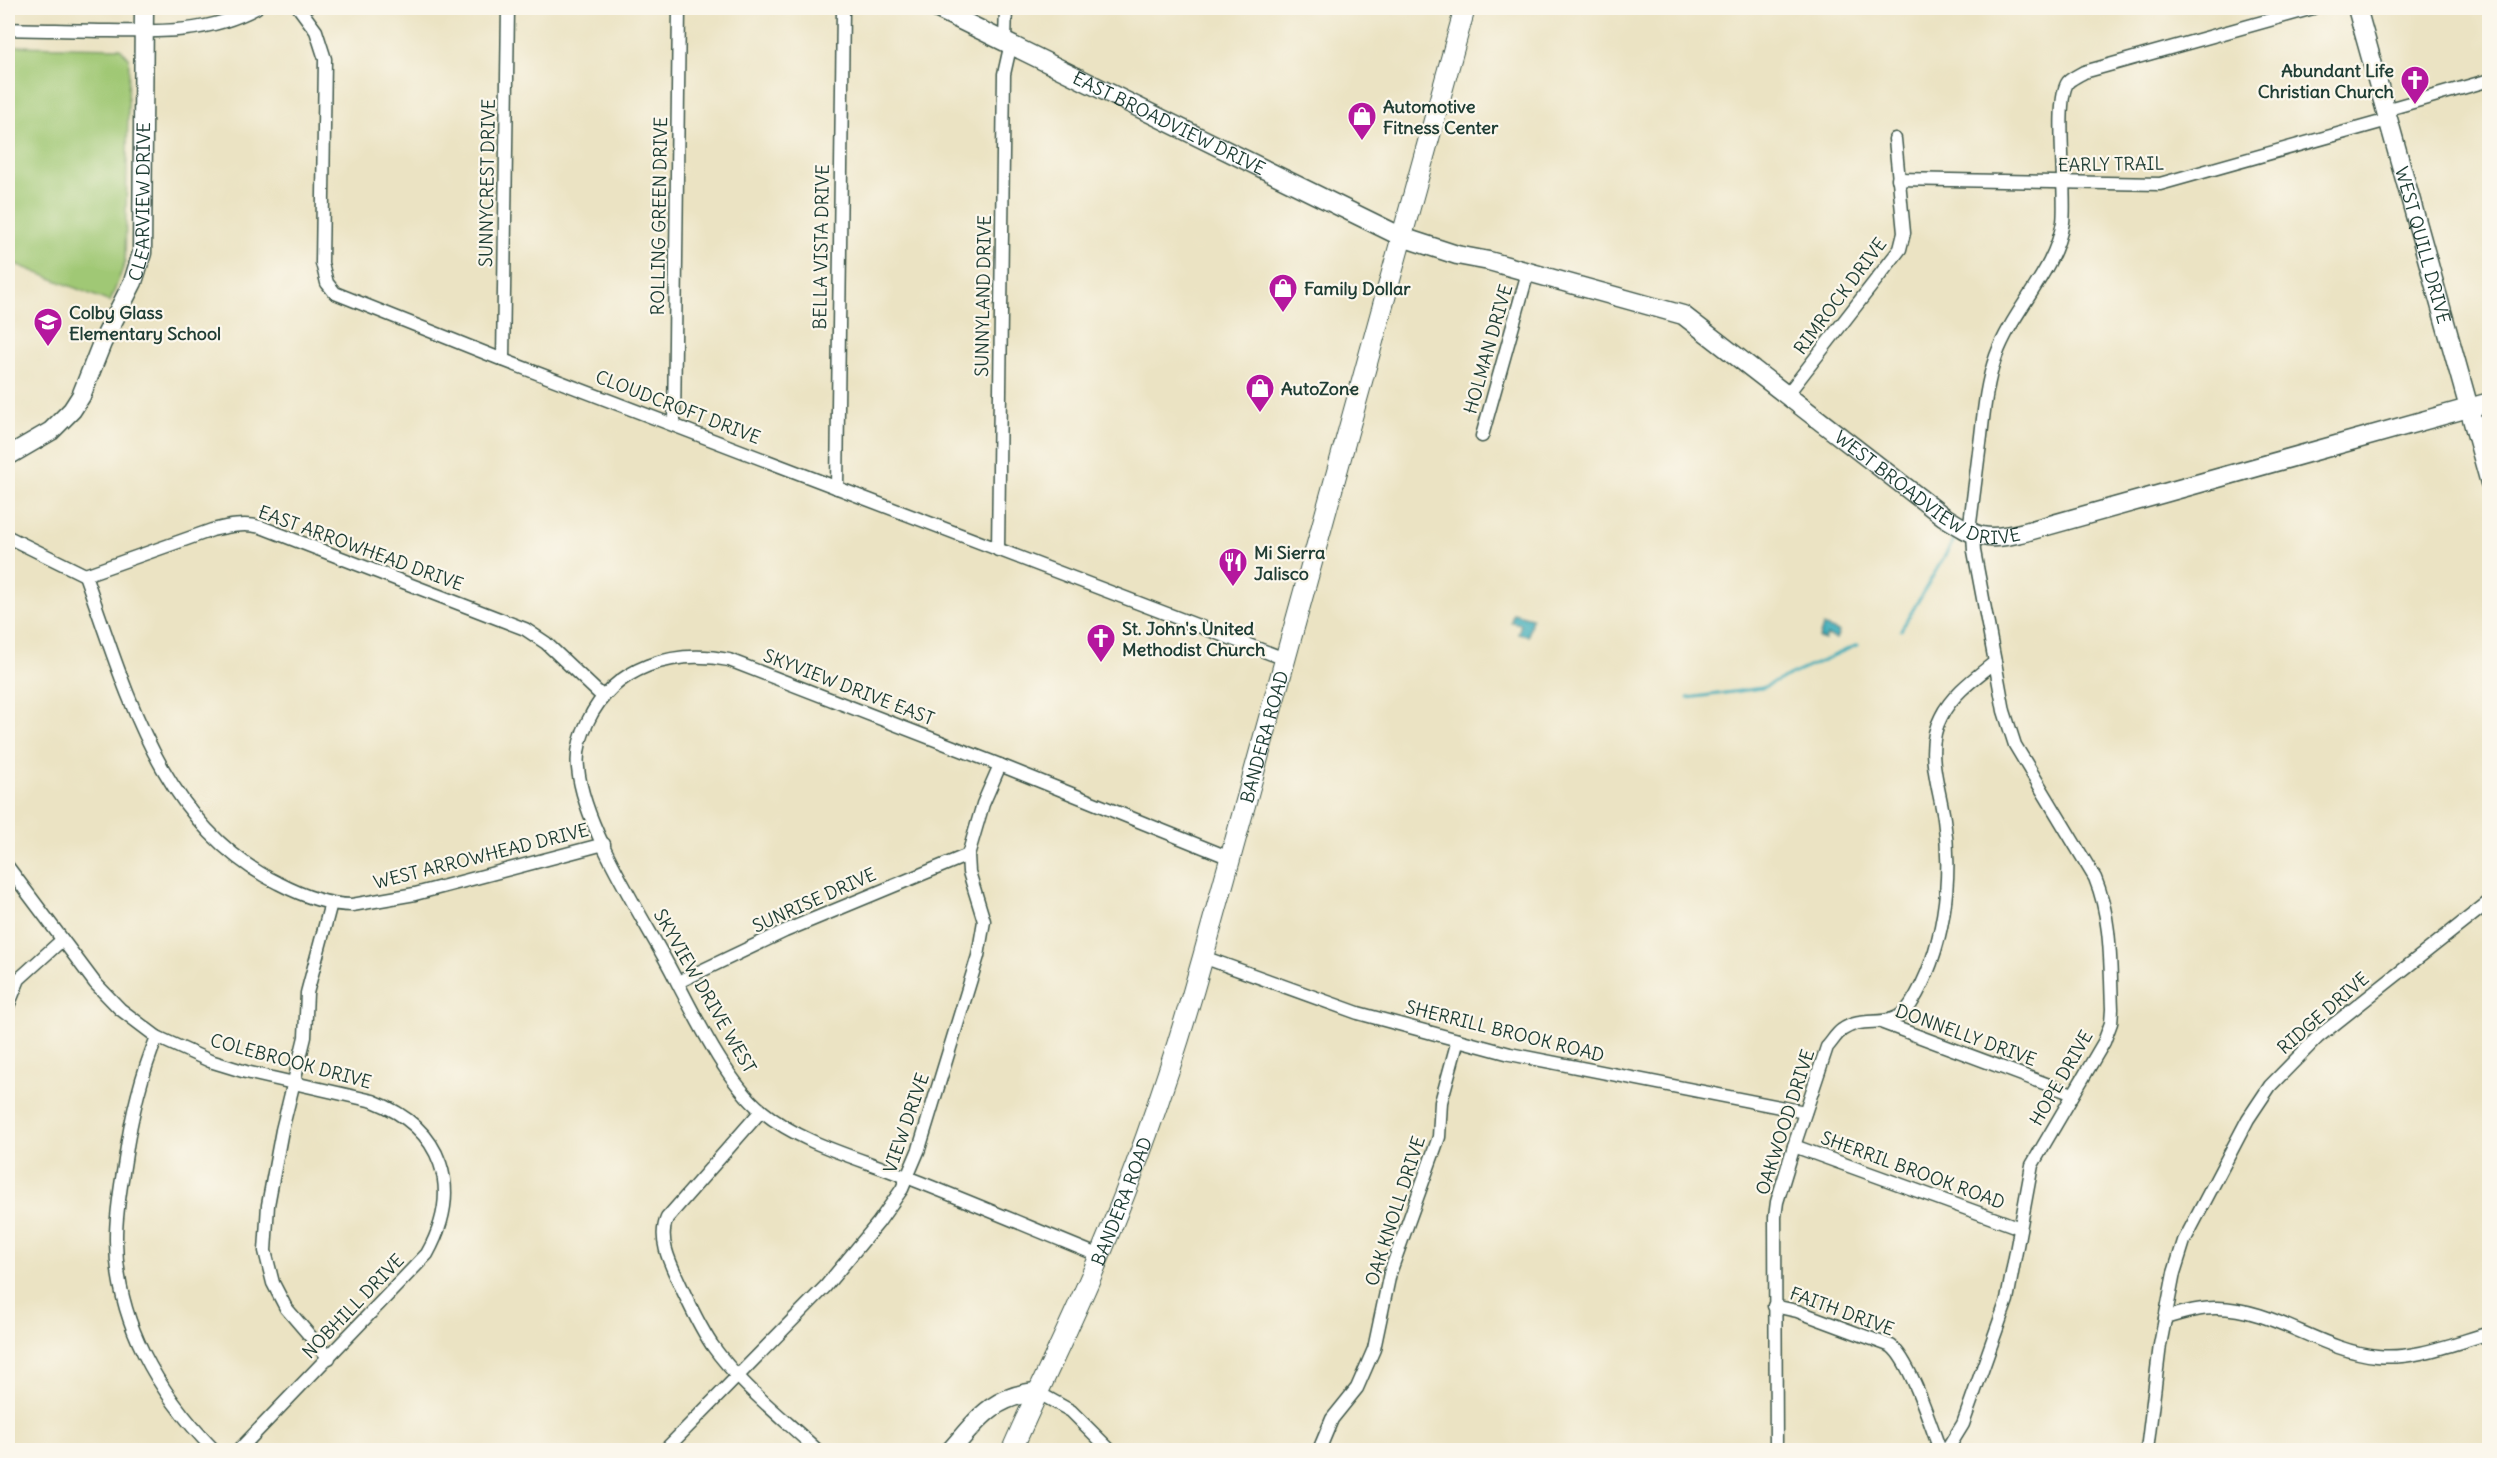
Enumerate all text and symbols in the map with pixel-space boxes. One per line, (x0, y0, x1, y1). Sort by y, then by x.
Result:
place label: Abundant Life Christian Church (2258, 59, 2395, 103)
church icon: Abundant Life Christian Church (2399, 64, 2431, 106)
street label: EAST BROADVIEW DRIVE (1069, 66, 1269, 180)
place label: Automotive Fitness Center (1383, 95, 1499, 139)
street label: SUNNYCREST DRIVE (474, 99, 500, 267)
shop icon: Automotive Fitness Center (1346, 100, 1378, 142)
street label: ROLLING GREEN DRIVE (646, 117, 672, 315)
street label: CLEARVIEW DRIVE (123, 122, 155, 284)
street label: EARLY TRAIL (2058, 152, 2164, 176)
street label: BELLA VISTA DRIVE (808, 164, 834, 330)
street label: WEST QUILL DRIVE (2390, 164, 2456, 326)
street label: SUNNYLAND DRIVE (970, 215, 996, 377)
street label: RIMROCK DRIVE (1789, 233, 1891, 359)
shop icon: Family Dollar (1267, 272, 1299, 314)
place label: Family Dollar (1304, 277, 1411, 300)
street label: HOLMAN DRIVE (1459, 282, 1517, 416)
place label: Colby Glass Elementary School (69, 301, 221, 345)
school or university icon: Colby Glass Elementary School (32, 306, 64, 348)
street label: CLOUDCROFT DRIVE (592, 365, 764, 449)
shop icon: AutoZone (1244, 372, 1276, 414)
place label: AutoZone (1281, 377, 1359, 400)
street label: WEST BROADVIEW DRIVE (1830, 425, 2022, 549)
street label: EAST ARROWHEAD DRIVE (255, 500, 467, 596)
place label: Mi Sierra Jalisco (1254, 541, 1325, 585)
restaurant icon: Mi Sierra Jalisco (1217, 546, 1249, 588)
place label: St. John's United Methodist Church (1122, 617, 1266, 661)
church icon: St. John's United Methodist Church (1085, 622, 1117, 664)
street label: SKYVIEW DRIVE EAST (760, 644, 938, 730)
street label: BANDERA ROAD (1235, 668, 1293, 805)
street label: WEST ARROWHEAD DRIVE (371, 818, 591, 894)
street label: SUNRISE DRIVE (749, 862, 879, 938)
street label: SKYVIEW DRIVE WEST (649, 905, 761, 1077)
street label: RIDGE DRIVE (2273, 967, 2373, 1059)
street label: SHERRILL BROOK ROAD (1403, 995, 1607, 1067)
street label: DONNELLY DRIVE (1892, 999, 2040, 1071)
street label: HOPE DRIVE (2024, 1026, 2098, 1130)
street label: COLEBROOK DRIVE (208, 1028, 374, 1094)
street label: OAKWOOD DRIVE (1751, 1046, 1819, 1198)
street label: VIEW DRIVE (878, 1070, 934, 1176)
street label: SHERRIL BROOK ROAD (1818, 1126, 2008, 1214)
street label: OAK KNOLL DRIVE (1360, 1133, 1430, 1289)
street label: BANDERA ROAD (1086, 1134, 1157, 1269)
street label: NOBHILL DRIVE (297, 1249, 409, 1363)
street label: FAITH DRIVE (1787, 1281, 1897, 1341)

